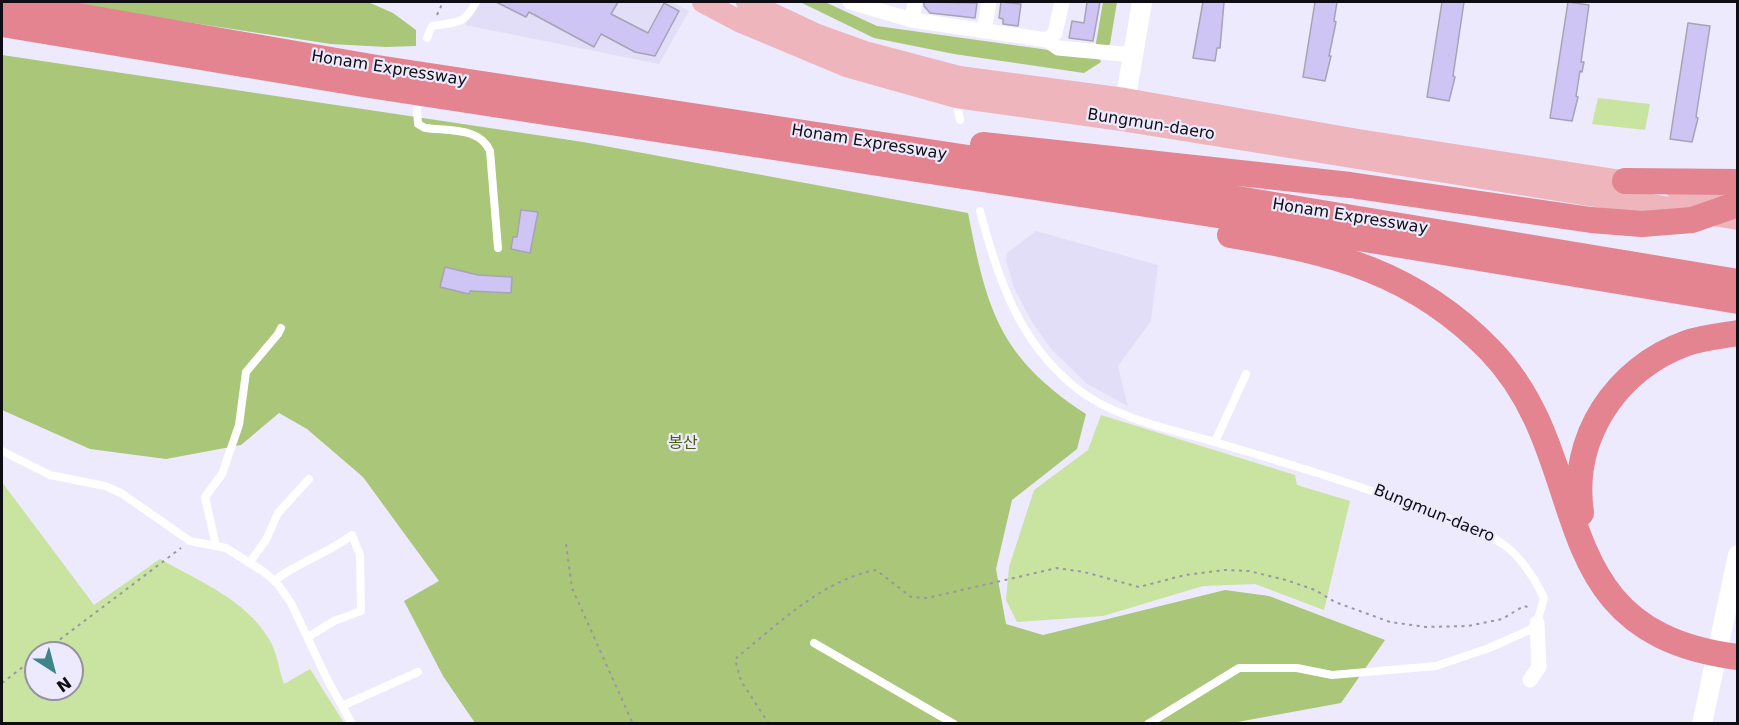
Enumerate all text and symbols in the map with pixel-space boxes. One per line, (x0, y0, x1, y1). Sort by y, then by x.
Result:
street label: Honam Expressway (310, 47, 468, 91)
street label: Bungmun-daero (1086, 105, 1216, 145)
street label: Honam Expressway (790, 121, 948, 165)
street label: Honam Expressway (1271, 195, 1429, 239)
park label: 봉산 (668, 434, 698, 454)
street label: Bungmun-daero (1371, 481, 1497, 547)
north arrow (24, 641, 84, 701)
text: N (53, 673, 75, 696)

